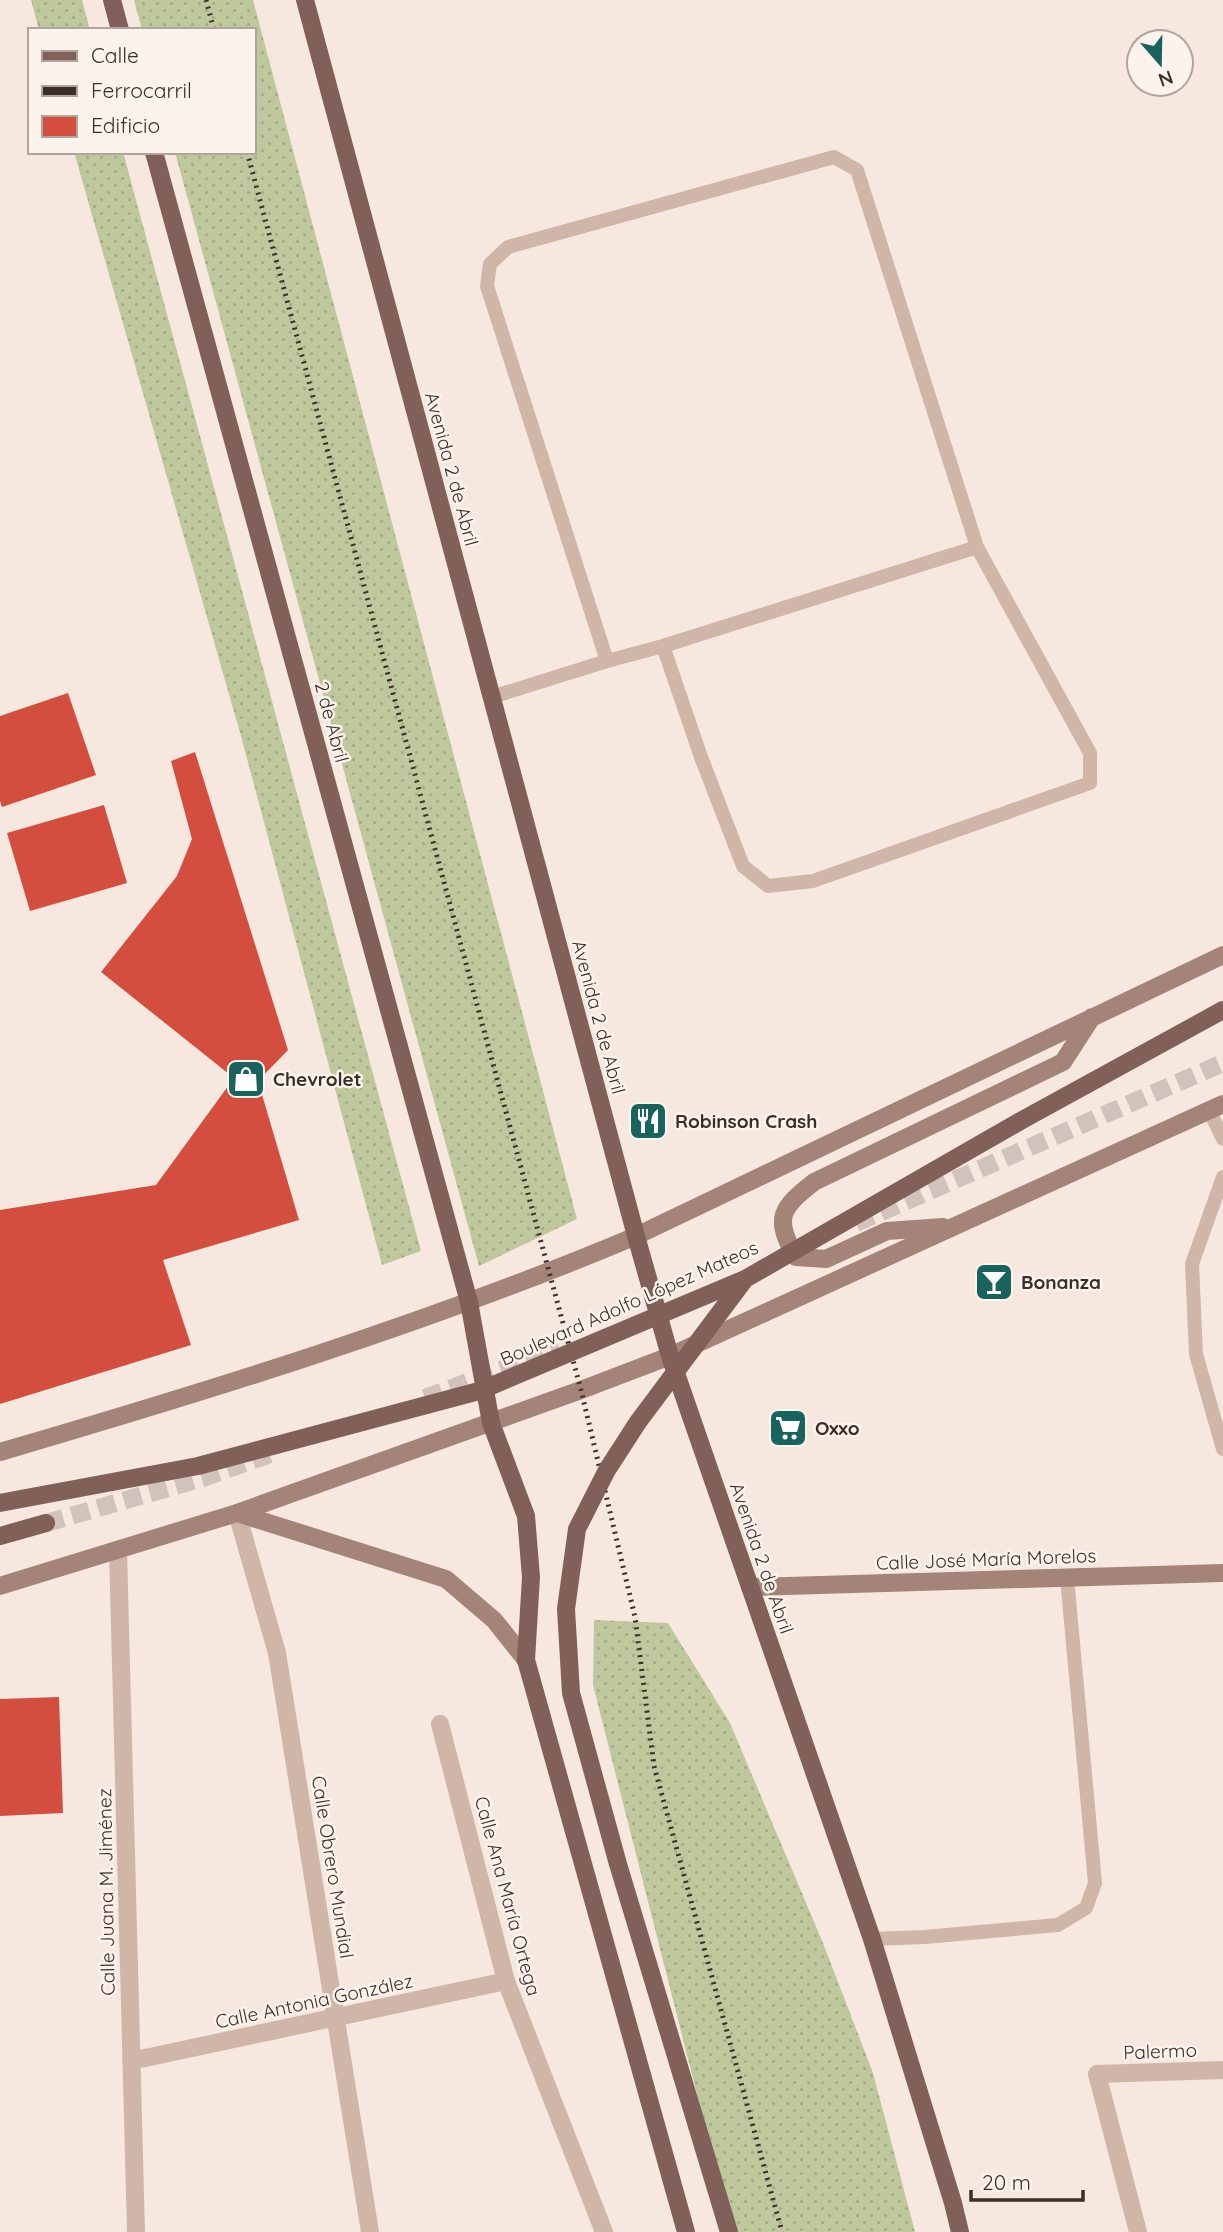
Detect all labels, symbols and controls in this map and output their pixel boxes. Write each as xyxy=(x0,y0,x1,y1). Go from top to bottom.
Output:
legend xyxy=(28,28,256,154)
north arrow xyxy=(1125,28,1195,98)
text: Calle xyxy=(91,42,139,68)
text: N xyxy=(1155,65,1176,93)
text: Ferrocarril xyxy=(91,77,192,103)
text: Edificio xyxy=(91,112,160,138)
street label: Avenida 2 de Abril xyxy=(420,389,484,549)
street label: 2 de Abril xyxy=(310,679,354,765)
street label: Avenida 2 de Abril xyxy=(567,937,631,1097)
shop icon: Chevrolet xyxy=(225,1058,267,1100)
place label: Chevrolet xyxy=(273,1067,361,1091)
restaurant icon: Robinson Crash xyxy=(627,1100,669,1142)
place label: Robinson Crash xyxy=(675,1109,817,1133)
street label: Boulevard Adolfo López Mateos xyxy=(496,1235,762,1371)
bar icon: Bonanza xyxy=(973,1261,1015,1303)
place label: Bonanza xyxy=(1021,1270,1101,1294)
supermarket icon: Oxxo xyxy=(767,1407,809,1449)
place label: Oxxo xyxy=(815,1416,860,1440)
street label: Avenida 2 de Abril xyxy=(725,1479,799,1637)
street label: Calle José María Morelos xyxy=(876,1543,1097,1575)
street label: Calle Obrero Mundial xyxy=(307,1774,359,1960)
street label: Calle Juana M. Jiménez xyxy=(92,1788,120,1996)
street label: Calle Ana María Ortega xyxy=(470,1793,546,1999)
street label: Calle Antonia González xyxy=(213,1968,415,2034)
street label: Palermo xyxy=(1123,2038,1197,2064)
scale bar xyxy=(971,2158,1083,2202)
text: 20 m xyxy=(982,2169,1031,2195)

